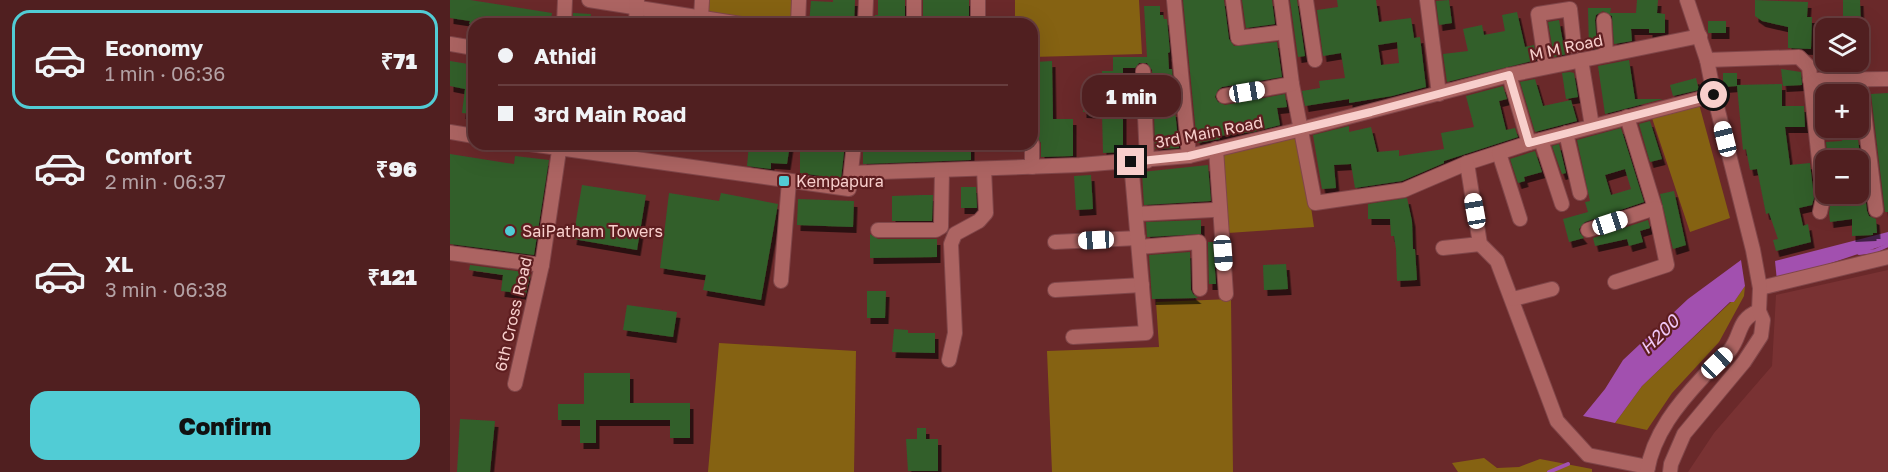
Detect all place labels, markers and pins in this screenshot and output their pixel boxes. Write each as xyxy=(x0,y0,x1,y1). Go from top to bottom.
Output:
place label: Kempapura xyxy=(796,171,884,191)
marker: Kempapura xyxy=(777,174,791,188)
place label: SaiPatham Towers xyxy=(522,221,663,241)
marker: SaiPatham Towers xyxy=(503,224,517,238)

